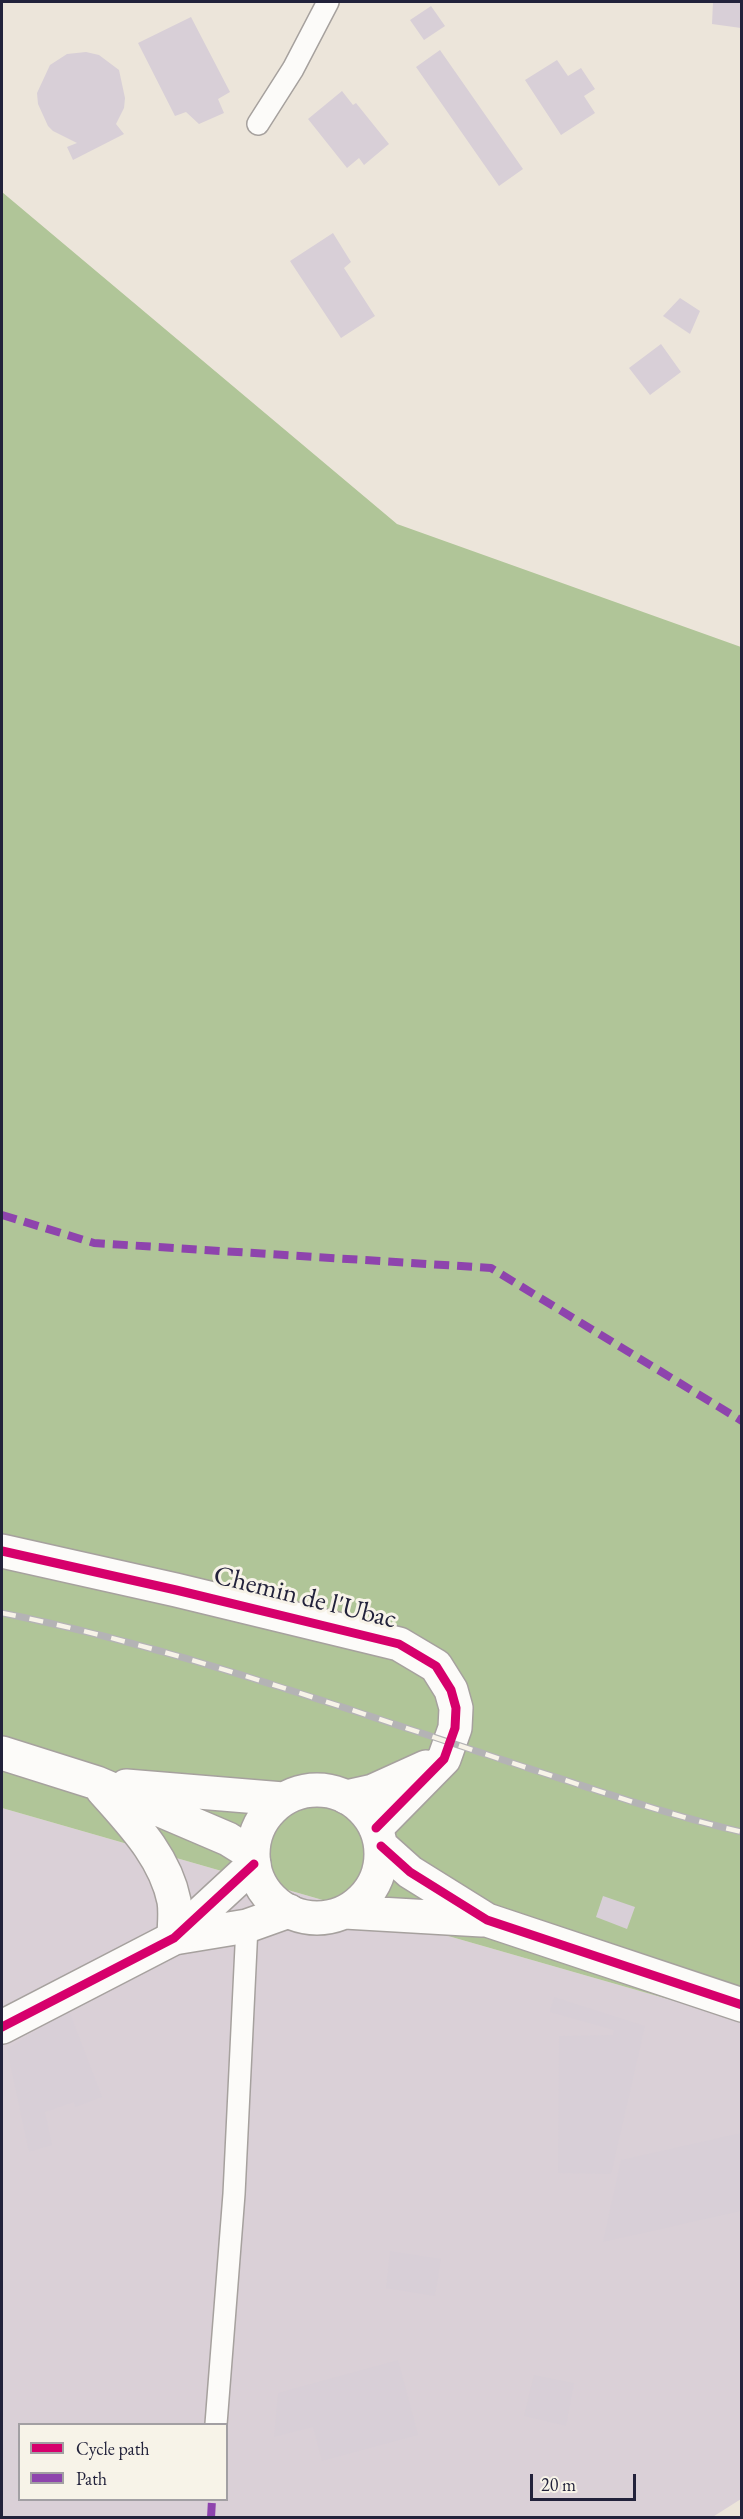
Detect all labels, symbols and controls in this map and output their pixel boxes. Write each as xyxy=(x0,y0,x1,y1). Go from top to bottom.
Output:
street label: Chemin de l'Ubac xyxy=(210,1560,400,1636)
legend xyxy=(18,2423,228,2501)
text: Cycle path xyxy=(76,2437,150,2460)
scale bar xyxy=(533,2462,640,2500)
text: Path xyxy=(76,2467,107,2490)
text: 20 m xyxy=(541,2473,576,2496)

